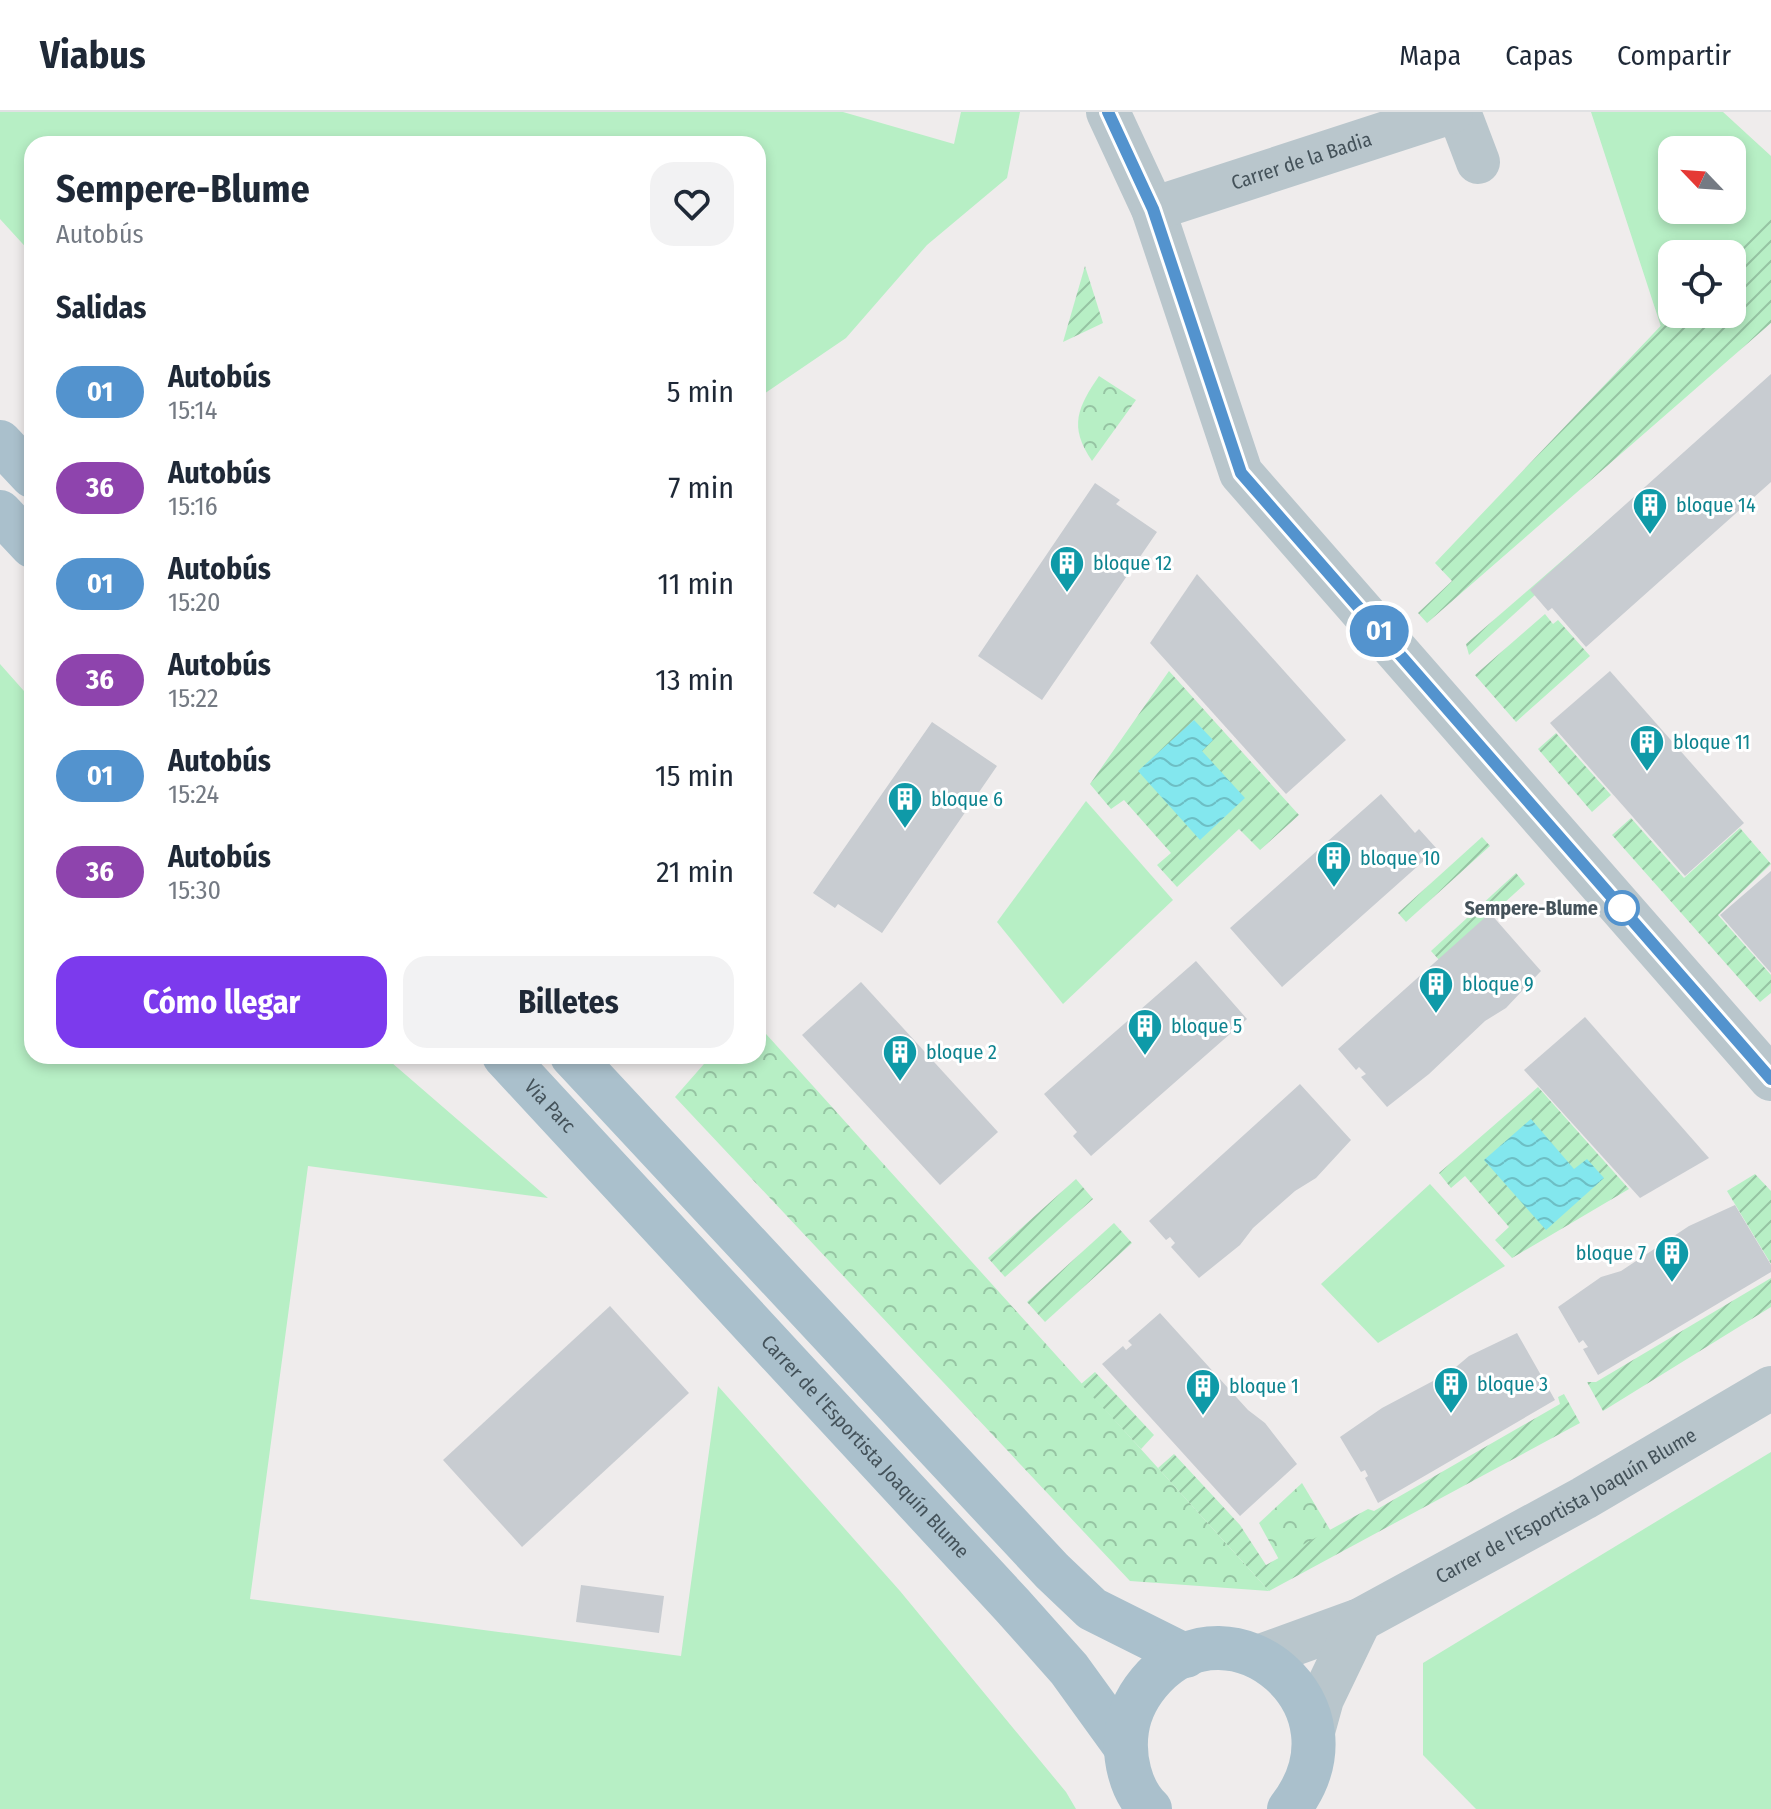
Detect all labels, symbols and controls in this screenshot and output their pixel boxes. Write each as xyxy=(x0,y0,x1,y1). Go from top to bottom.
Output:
text: Viabus xyxy=(40,32,146,78)
text: Mapa xyxy=(1399,39,1461,72)
text: Capas xyxy=(1505,39,1573,72)
text: Compartir xyxy=(1617,39,1731,72)
street label: Carrer de la Badia xyxy=(1228,127,1375,195)
north arrow xyxy=(1658,136,1746,224)
map controls xyxy=(1658,136,1746,328)
button: heart xyxy=(650,162,734,246)
text: Sempere-Blume xyxy=(56,166,310,212)
text: Autobús xyxy=(56,219,144,250)
button: locate xyxy=(1658,240,1746,328)
text: Salidas xyxy=(56,290,146,326)
text: Autobús xyxy=(168,359,271,395)
text: 5 min xyxy=(667,374,734,410)
text: 01 xyxy=(87,375,113,408)
text: 15:14 xyxy=(168,395,217,426)
text: Autobús xyxy=(168,455,271,491)
text: 7 min xyxy=(668,470,734,506)
text: 36 xyxy=(86,471,114,504)
building icon: bloque 14 xyxy=(1631,486,1669,536)
text: 15:16 xyxy=(168,491,218,522)
place label: bloque 14 xyxy=(1676,493,1756,517)
building icon: bloque 12 xyxy=(1048,544,1086,594)
text: Autobús xyxy=(168,551,271,587)
place label: bloque 12 xyxy=(1093,551,1172,575)
text: 11 min xyxy=(658,566,734,602)
text: 01 xyxy=(87,567,113,600)
text: 15:20 xyxy=(168,587,221,618)
line badge: 01 xyxy=(1343,605,1415,657)
text: 01 xyxy=(1366,614,1392,647)
text: Autobús xyxy=(168,647,271,683)
text: 13 min xyxy=(655,662,734,698)
text: 36 xyxy=(86,663,114,696)
text: 15:22 xyxy=(168,683,219,714)
building icon: bloque 11 xyxy=(1628,723,1666,773)
place label: bloque 11 xyxy=(1673,730,1750,754)
text: Autobús xyxy=(168,743,271,779)
text: 15 min xyxy=(655,758,734,794)
text: 01 xyxy=(87,759,113,792)
text: 15:24 xyxy=(168,779,219,810)
building icon: bloque 6 xyxy=(886,780,924,830)
place label: bloque 6 xyxy=(931,787,1003,811)
text: Autobús xyxy=(168,839,271,875)
building icon: bloque 10 xyxy=(1315,839,1353,889)
place label: bloque 10 xyxy=(1360,846,1440,870)
text: 21 min xyxy=(656,854,734,890)
text: 36 xyxy=(86,855,114,888)
text: 15:30 xyxy=(168,875,221,906)
marker: Sempere-Blume xyxy=(1605,891,1639,925)
place label: Sempere-Blume xyxy=(1464,896,1598,920)
button: Cómo llegar xyxy=(56,956,387,1048)
button: Billetes xyxy=(403,956,734,1048)
building icon: bloque 9 xyxy=(1417,965,1455,1015)
place label: bloque 9 xyxy=(1462,972,1534,996)
building icon: bloque 5 xyxy=(1126,1007,1164,1057)
place label: bloque 5 xyxy=(1171,1014,1242,1038)
building icon: bloque 2 xyxy=(881,1033,919,1083)
place label: bloque 2 xyxy=(926,1040,997,1064)
street label: Via Parc xyxy=(520,1074,581,1138)
building icon: bloque 7 xyxy=(1653,1234,1691,1284)
place label: bloque 7 xyxy=(1576,1241,1646,1265)
street label: Carrer de l'Esportista Joaquín Blume xyxy=(756,1330,974,1563)
building icon: bloque 3 xyxy=(1432,1365,1470,1415)
building icon: bloque 1 xyxy=(1184,1367,1222,1417)
place label: bloque 3 xyxy=(1477,1372,1548,1396)
place label: bloque 1 xyxy=(1229,1374,1299,1398)
street label: Carrer de l'Esportista Joaquín Blume xyxy=(1431,1423,1700,1589)

